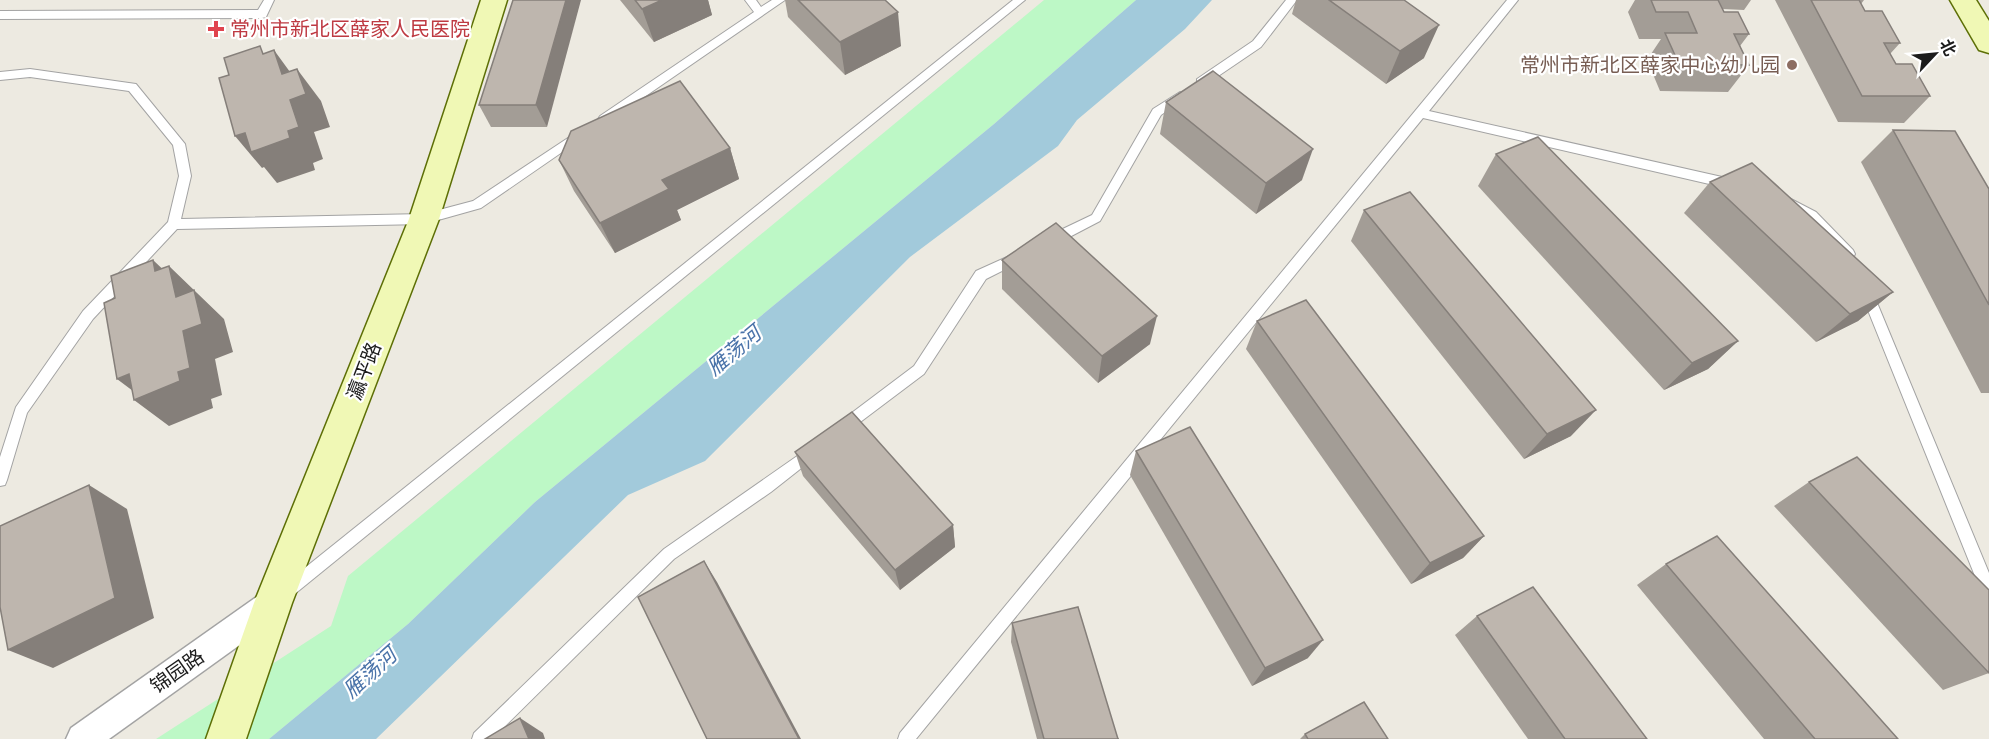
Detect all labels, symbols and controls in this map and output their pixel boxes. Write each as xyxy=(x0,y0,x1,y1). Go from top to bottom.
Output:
place label: 常州市新北区薛家人民医院 xyxy=(230,17,470,41)
marker: 常州市新北区薛家人民医院 xyxy=(207,20,225,38)
north arrow xyxy=(1905,24,1965,84)
text: 北 xyxy=(1936,36,1960,59)
place label: 常州市新北区薛家中心幼儿园 xyxy=(1520,53,1780,77)
marker: 常州市新北区薛家中心幼儿园 xyxy=(1785,58,1799,72)
water label: 雁荡河 xyxy=(702,318,769,380)
street label: 瀛平路 xyxy=(342,339,386,403)
water label: 雁荡河 xyxy=(338,640,404,703)
street label: 锦园路 xyxy=(146,644,208,698)

